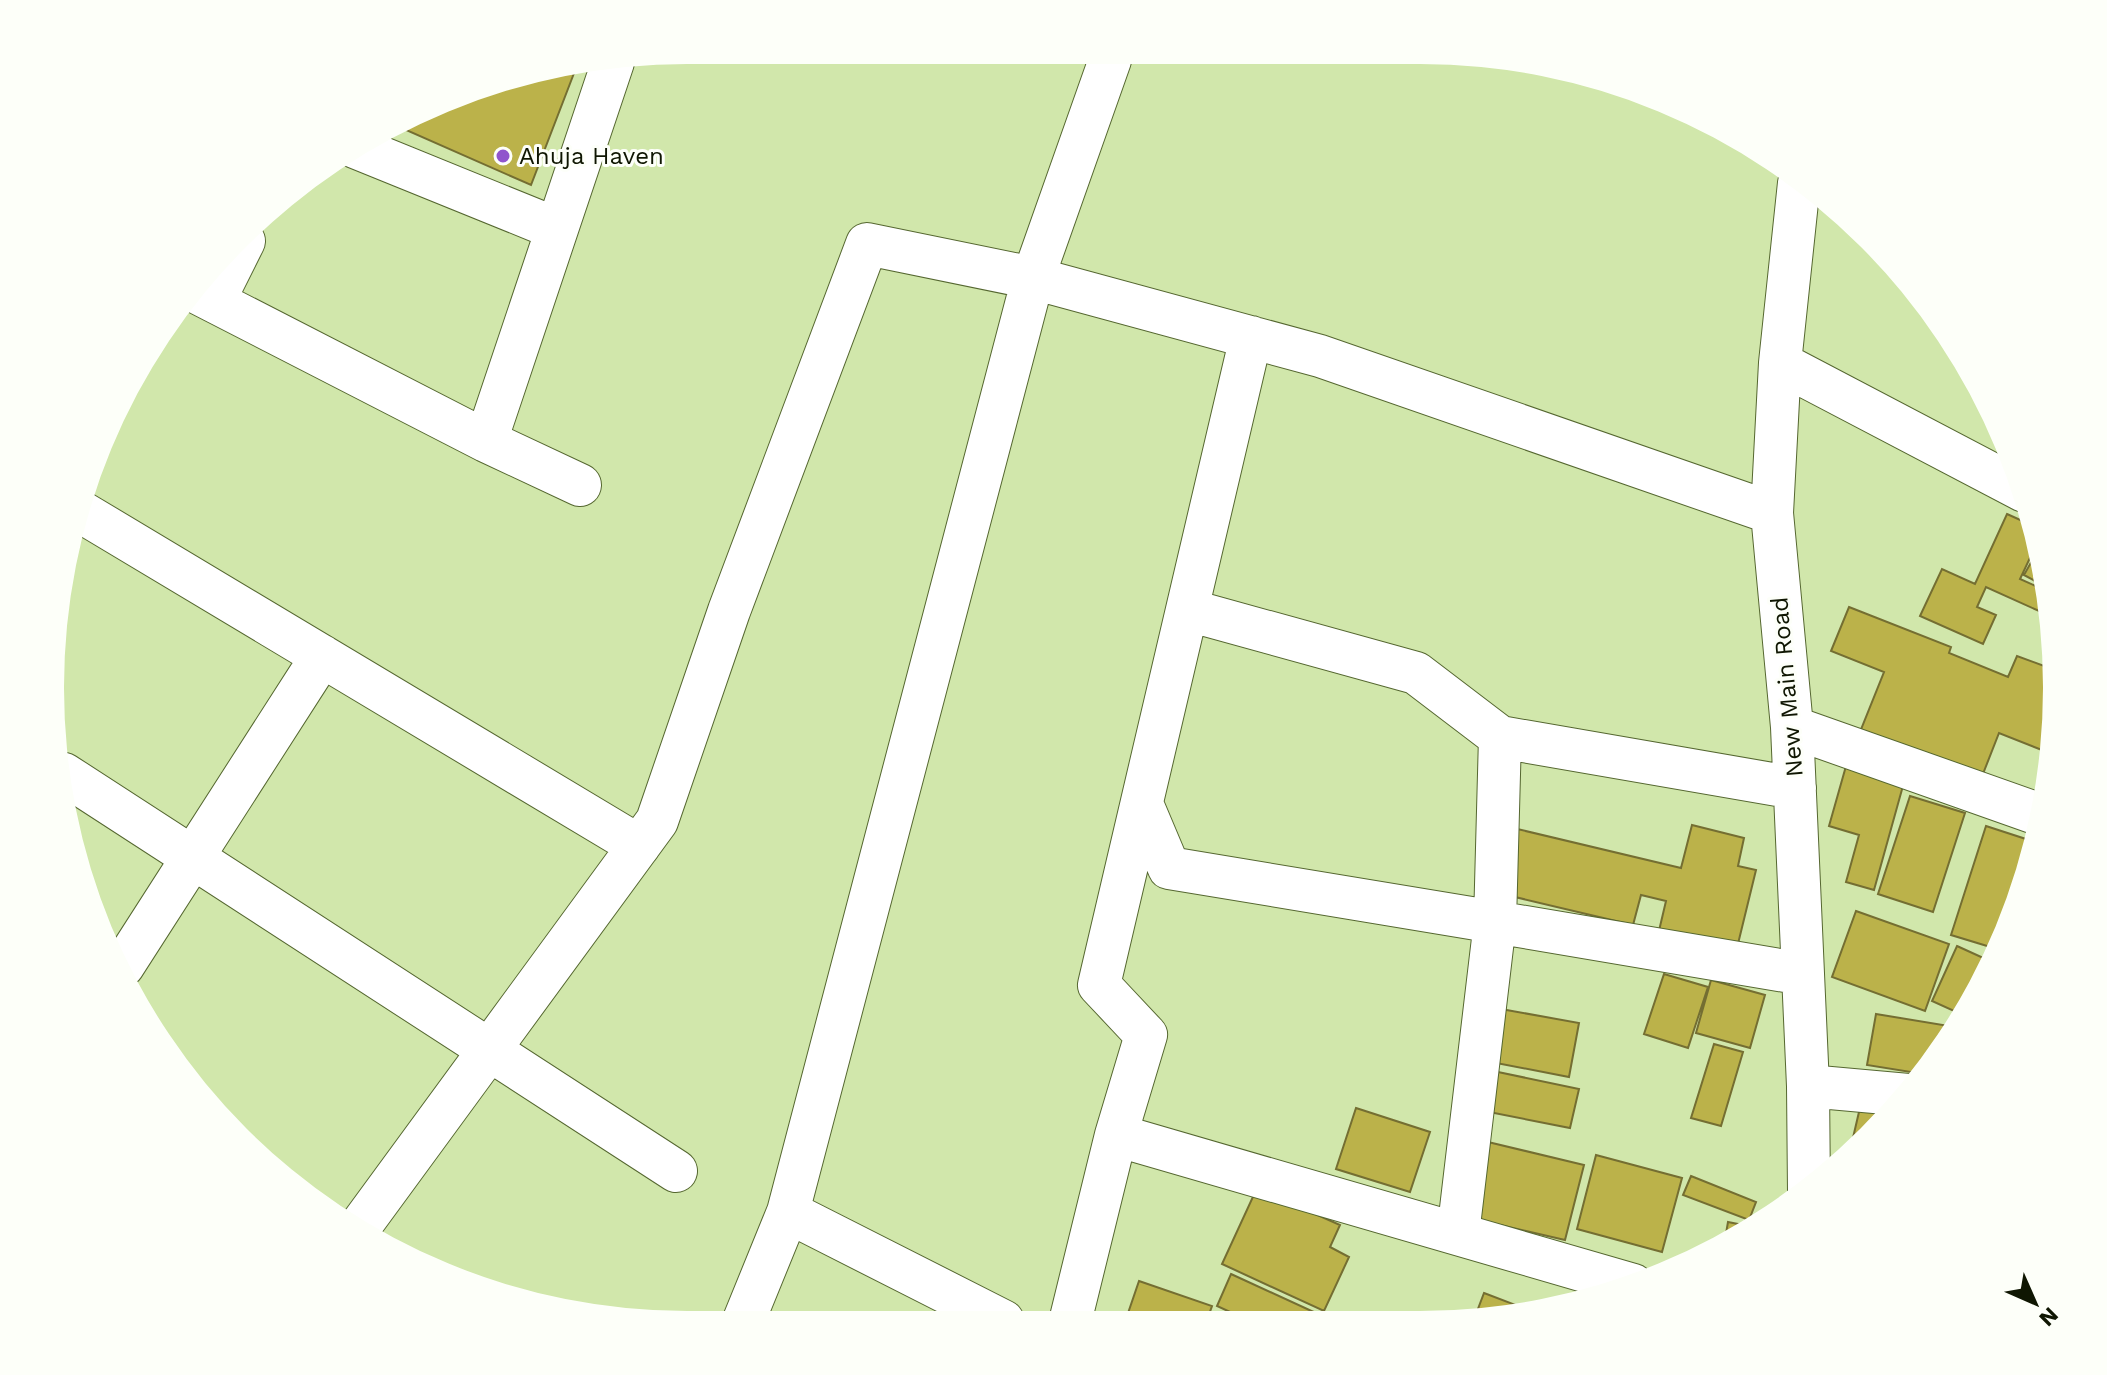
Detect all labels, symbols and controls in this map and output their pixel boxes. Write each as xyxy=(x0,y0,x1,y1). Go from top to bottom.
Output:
place label: Ahuja Haven xyxy=(519,142,664,170)
marker: Ahuja Haven xyxy=(494,147,512,165)
street label: New Main Road xyxy=(1765,596,1809,778)
north arrow xyxy=(1995,1263,2075,1343)
text: N xyxy=(2034,1302,2063,1331)

